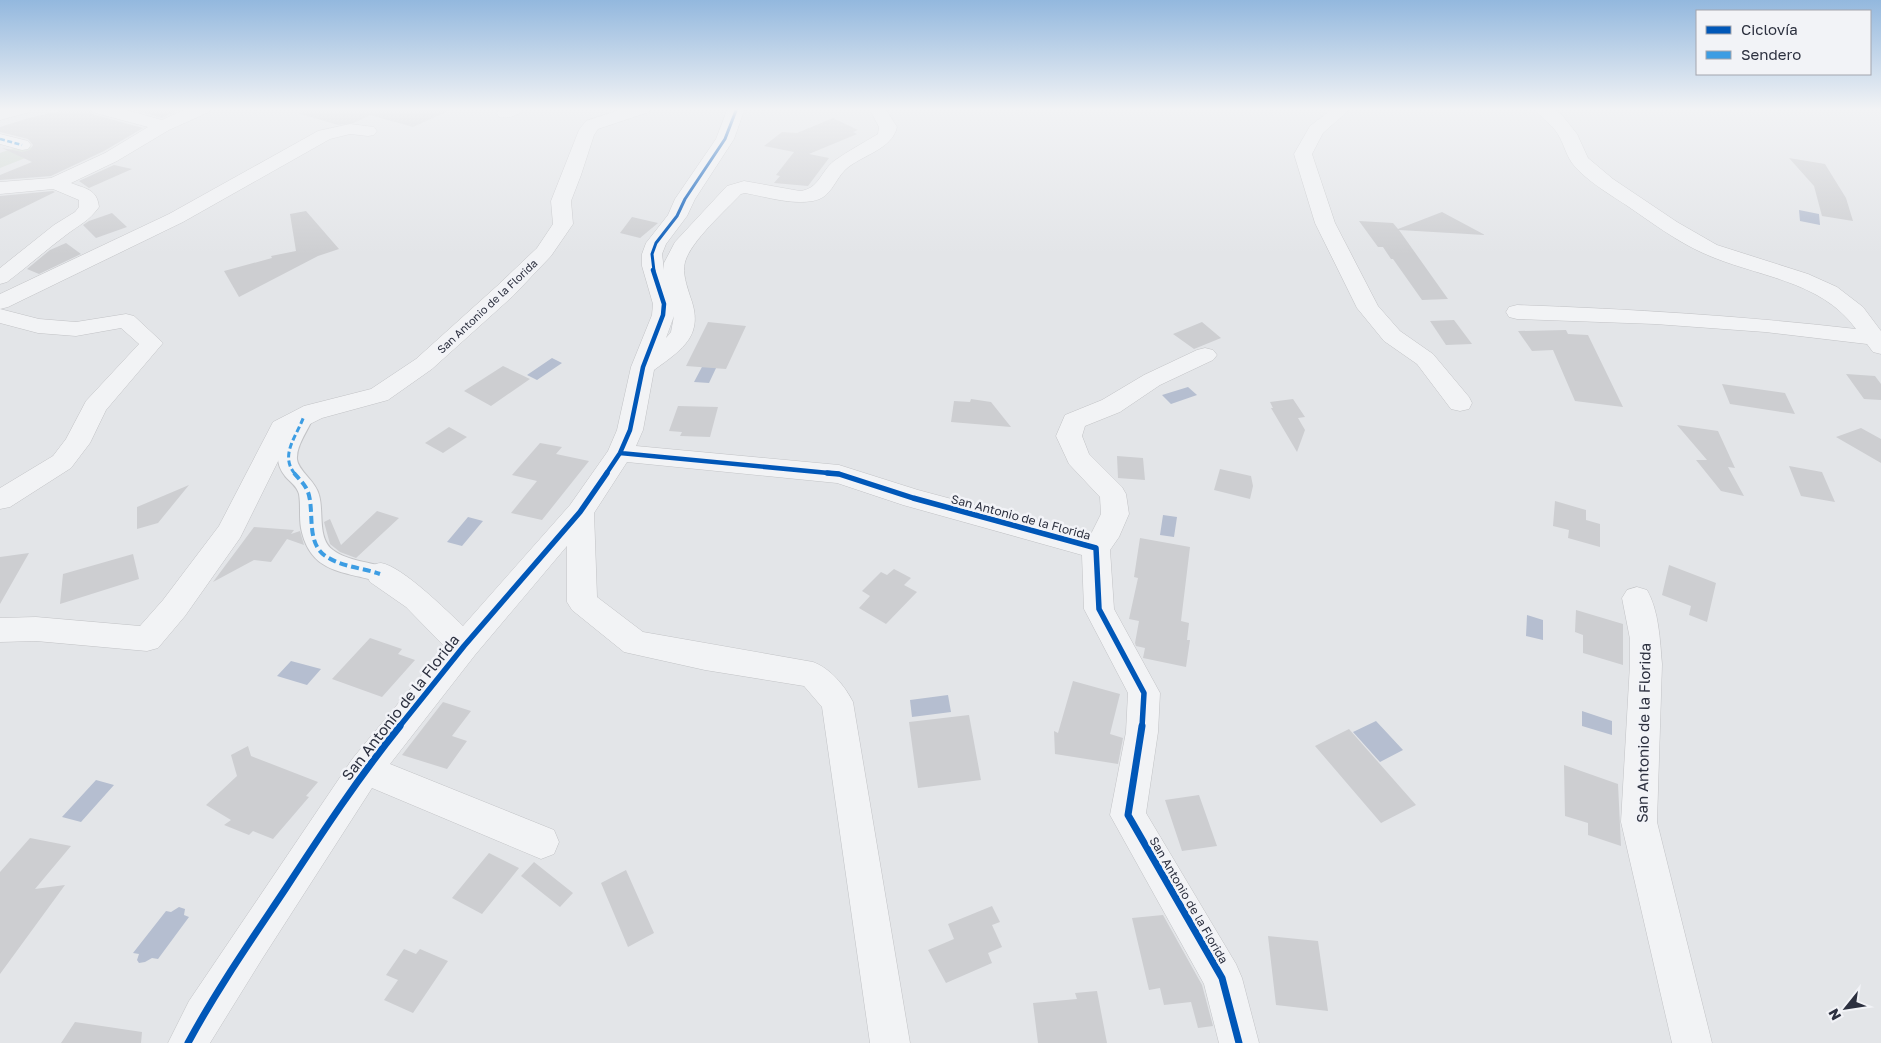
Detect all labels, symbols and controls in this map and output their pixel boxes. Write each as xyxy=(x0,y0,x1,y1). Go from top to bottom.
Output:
legend xyxy=(1696,10,1871,75)
text: Ciclovía xyxy=(1741,20,1798,38)
text: Sendero xyxy=(1741,45,1801,63)
street label: San Antonio de la Florida xyxy=(434,256,540,356)
street label: San Antonio de la Florida xyxy=(950,491,1092,543)
street label: San Antonio de la Florida xyxy=(337,631,463,783)
street label: San Antonio de la Florida xyxy=(1632,643,1654,823)
street label: San Antonio de la Florida xyxy=(1147,834,1231,966)
north arrow xyxy=(1821,983,1871,1033)
text: N xyxy=(1824,1006,1844,1024)

